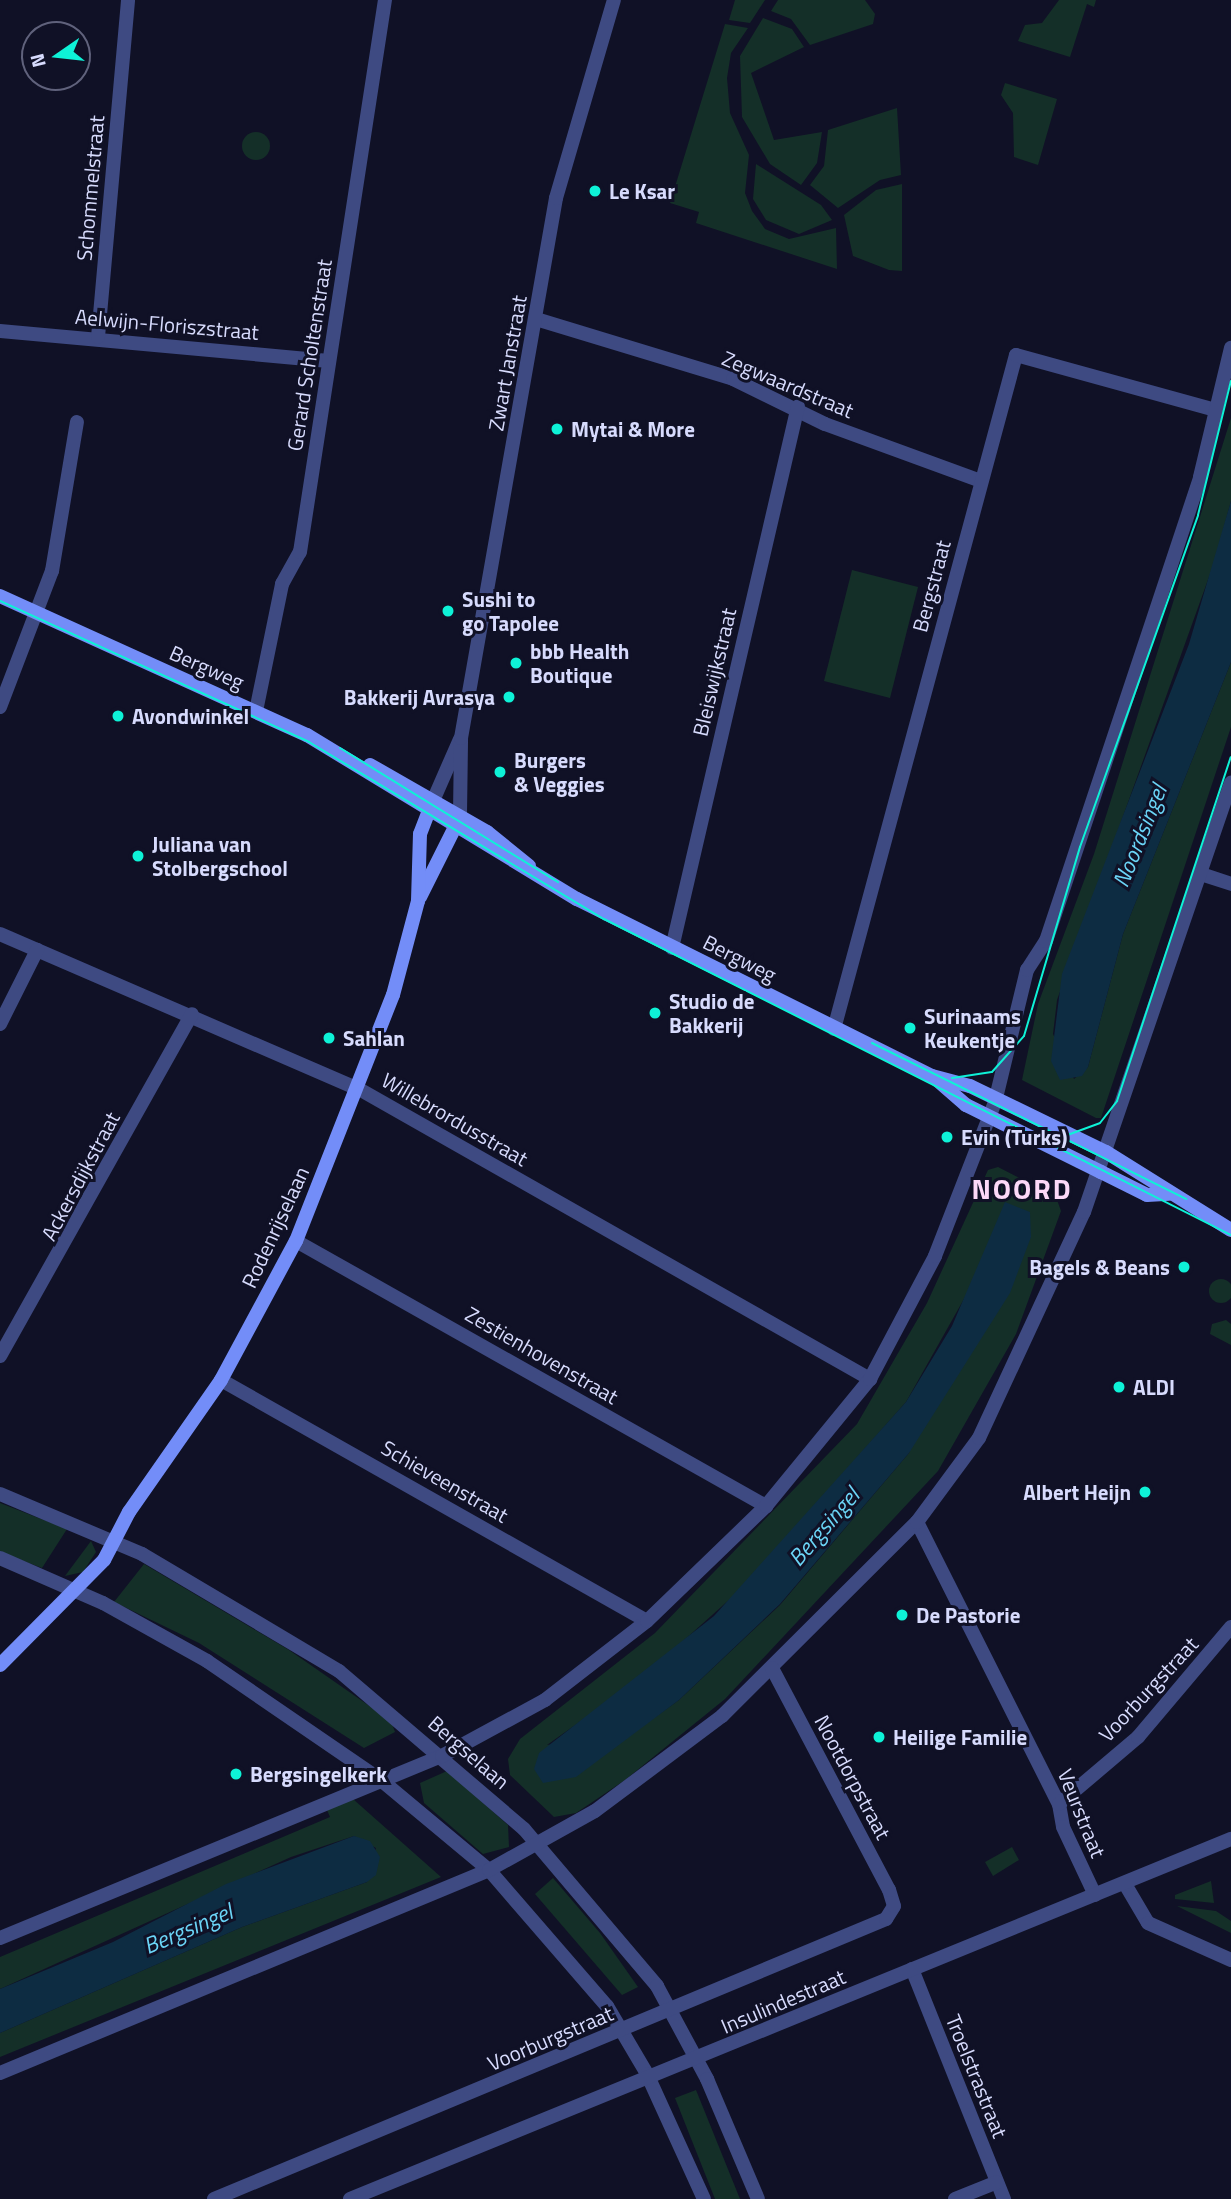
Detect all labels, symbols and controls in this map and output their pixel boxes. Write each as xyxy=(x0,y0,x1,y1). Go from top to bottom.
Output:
north arrow xyxy=(21,21,91,91)
text: N xyxy=(21,51,53,71)
street label: Schommelstraat xyxy=(71,114,109,262)
place label: Le Ksar xyxy=(609,178,675,204)
marker: Le Ksar xyxy=(587,183,603,199)
street label: Gerard Scholtenstraat xyxy=(281,257,337,453)
street label: Zwart Janstraat xyxy=(483,293,531,433)
street label: Aelwijn-Floriszstraat xyxy=(74,303,260,345)
street label: Zegwaardstraat xyxy=(719,345,857,423)
place label: Mytai & More xyxy=(571,416,695,442)
marker: Mytai & More xyxy=(549,421,565,437)
street label: Bergstraat xyxy=(907,537,955,635)
place label: Sushi to go Tapolee xyxy=(462,586,559,636)
marker: Sushi to go Tapolee xyxy=(440,603,456,619)
street label: Bleiswijkstraat xyxy=(687,605,741,739)
place label: bbb Health Boutique xyxy=(530,638,629,688)
street label: Bergweg xyxy=(166,639,248,695)
marker: bbb Health Boutique xyxy=(508,655,524,671)
place label: Bakkerij Avrasya xyxy=(344,684,495,710)
marker: Bakkerij Avrasya xyxy=(501,689,517,705)
place label: Avondwinkel xyxy=(132,703,249,729)
marker: Avondwinkel xyxy=(110,708,126,724)
place label: Burgers & Veggies xyxy=(514,747,605,797)
marker: Burgers & Veggies xyxy=(492,764,508,780)
water label: Noordsingel xyxy=(1107,781,1173,891)
place label: Juliana van Stolbergschool xyxy=(152,831,288,881)
marker: Juliana van Stolbergschool xyxy=(130,848,146,864)
street label: Bergweg xyxy=(699,929,781,987)
place label: Studio de Bakkerij xyxy=(669,988,755,1038)
place label: Surinaams Keukentje xyxy=(924,1003,1021,1053)
marker: Studio de Bakkerij xyxy=(647,1005,663,1021)
marker: Surinaams Keukentje xyxy=(902,1020,918,1036)
place label: Sahlan xyxy=(343,1025,405,1051)
marker: Sahlan xyxy=(321,1030,337,1046)
street label: Willebrordusstraat xyxy=(377,1067,533,1171)
street label: Ackersdijkstraat xyxy=(36,1107,124,1245)
place label: Evin (Turks) xyxy=(961,1124,1067,1150)
marker: Evin (Turks) xyxy=(939,1129,955,1145)
street label: Rodenrijselaan xyxy=(236,1162,314,1292)
district label: NOORD xyxy=(972,1172,1072,1206)
place label: Bagels & Beans xyxy=(1029,1254,1170,1280)
marker: Bagels & Beans xyxy=(1176,1259,1192,1275)
street label: Zestienhovenstraat xyxy=(461,1301,623,1409)
place label: ALDI xyxy=(1133,1374,1175,1400)
marker: ALDI xyxy=(1111,1379,1127,1395)
street label: Schieveenstraat xyxy=(377,1435,513,1527)
place label: Albert Heijn xyxy=(1023,1479,1131,1505)
water label: Bergsingel xyxy=(783,1482,865,1572)
marker: Albert Heijn xyxy=(1137,1484,1153,1500)
place label: De Pastorie xyxy=(916,1602,1020,1628)
marker: De Pastorie xyxy=(894,1607,910,1623)
street label: Voorburgstraat xyxy=(1093,1631,1203,1747)
street label: Bergselaan xyxy=(423,1710,515,1794)
street label: Nootdorpstraat xyxy=(810,1711,896,1843)
place label: Heilige Familie xyxy=(893,1724,1027,1750)
marker: Heilige Familie xyxy=(871,1729,887,1745)
place label: Bergsingelkerk xyxy=(250,1761,387,1787)
street label: Veurstraat xyxy=(1053,1765,1111,1861)
marker: Bergsingelkerk xyxy=(228,1766,244,1782)
water label: Bergsingel xyxy=(139,1898,237,1960)
street label: Insulindestraat xyxy=(717,1963,849,2039)
street label: Voorburgstraat xyxy=(483,2000,617,2076)
street label: Troelstrastraat xyxy=(941,2011,1013,2141)

